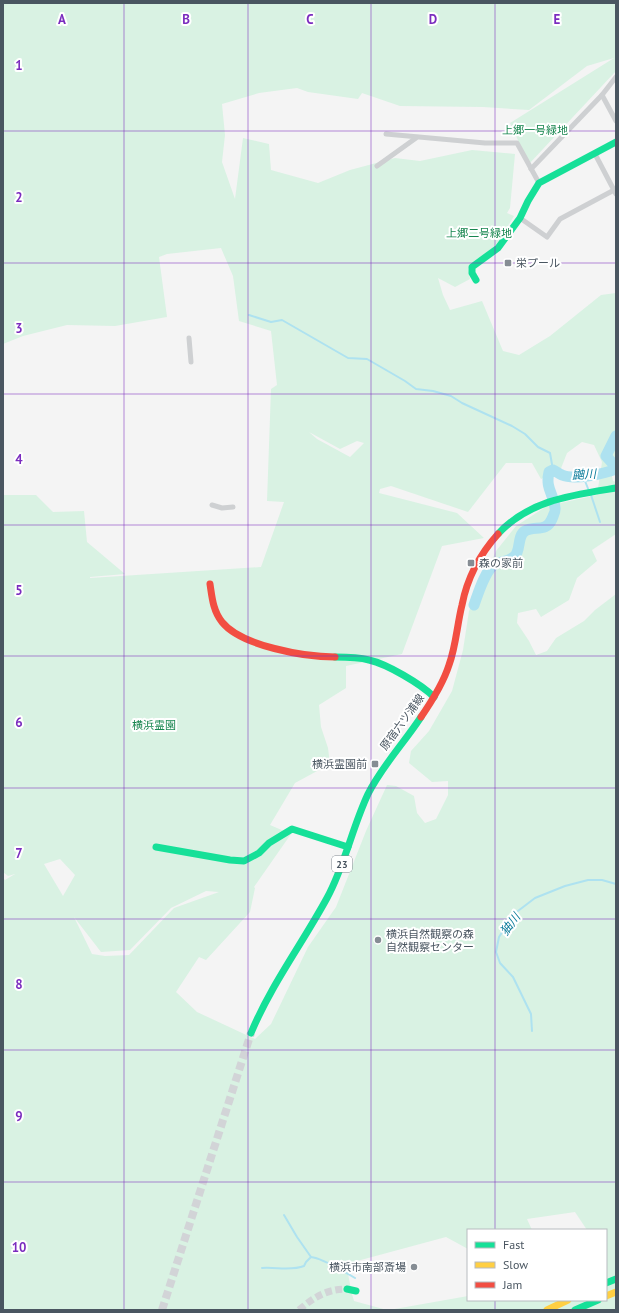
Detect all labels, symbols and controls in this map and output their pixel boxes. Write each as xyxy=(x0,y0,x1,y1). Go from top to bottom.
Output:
text: A xyxy=(58,11,66,28)
text: B xyxy=(182,11,190,28)
text: C xyxy=(306,11,314,28)
text: D xyxy=(429,11,437,28)
text: E xyxy=(554,11,561,28)
text: 1 xyxy=(15,57,23,74)
park label: 上郷一号緑地 xyxy=(502,123,568,137)
text: 2 xyxy=(15,189,23,206)
park label: 上郷二号緑地 xyxy=(446,226,512,240)
place label: 栄プール xyxy=(516,256,560,270)
marker: 栄プール xyxy=(503,258,513,268)
text: 3 xyxy=(15,320,23,337)
text: 4 xyxy=(15,451,23,468)
water label: 鼬川 xyxy=(572,466,598,482)
place label: 森の家前 xyxy=(479,556,523,570)
marker: 森の家前 xyxy=(466,558,476,568)
text: 5 xyxy=(15,582,23,599)
street label: 原宿六ツ浦線 xyxy=(377,691,427,753)
text: 6 xyxy=(15,714,23,731)
park label: 横浜霊園 xyxy=(132,718,176,732)
place label: 横浜霊園前 xyxy=(312,757,367,771)
marker: 横浜霊園前 xyxy=(370,759,380,769)
text: 7 xyxy=(15,845,23,862)
road number: 23 xyxy=(332,856,352,872)
water label: 㹨川 xyxy=(497,908,524,938)
place label: 横浜自然観察の森 自然観察センター xyxy=(386,927,474,954)
marker: 横浜自然観察の森 自然観察センター xyxy=(373,935,383,945)
text: 8 xyxy=(15,976,23,993)
text: 9 xyxy=(15,1108,23,1125)
legend xyxy=(467,1229,607,1301)
text: Fast xyxy=(503,1237,524,1252)
text: 10 xyxy=(12,1239,26,1256)
text: Slow xyxy=(503,1257,528,1272)
place label: 横浜市南部斎場 xyxy=(329,1260,406,1274)
marker: 横浜市南部斎場 xyxy=(409,1262,419,1272)
text: Jam xyxy=(502,1277,522,1292)

